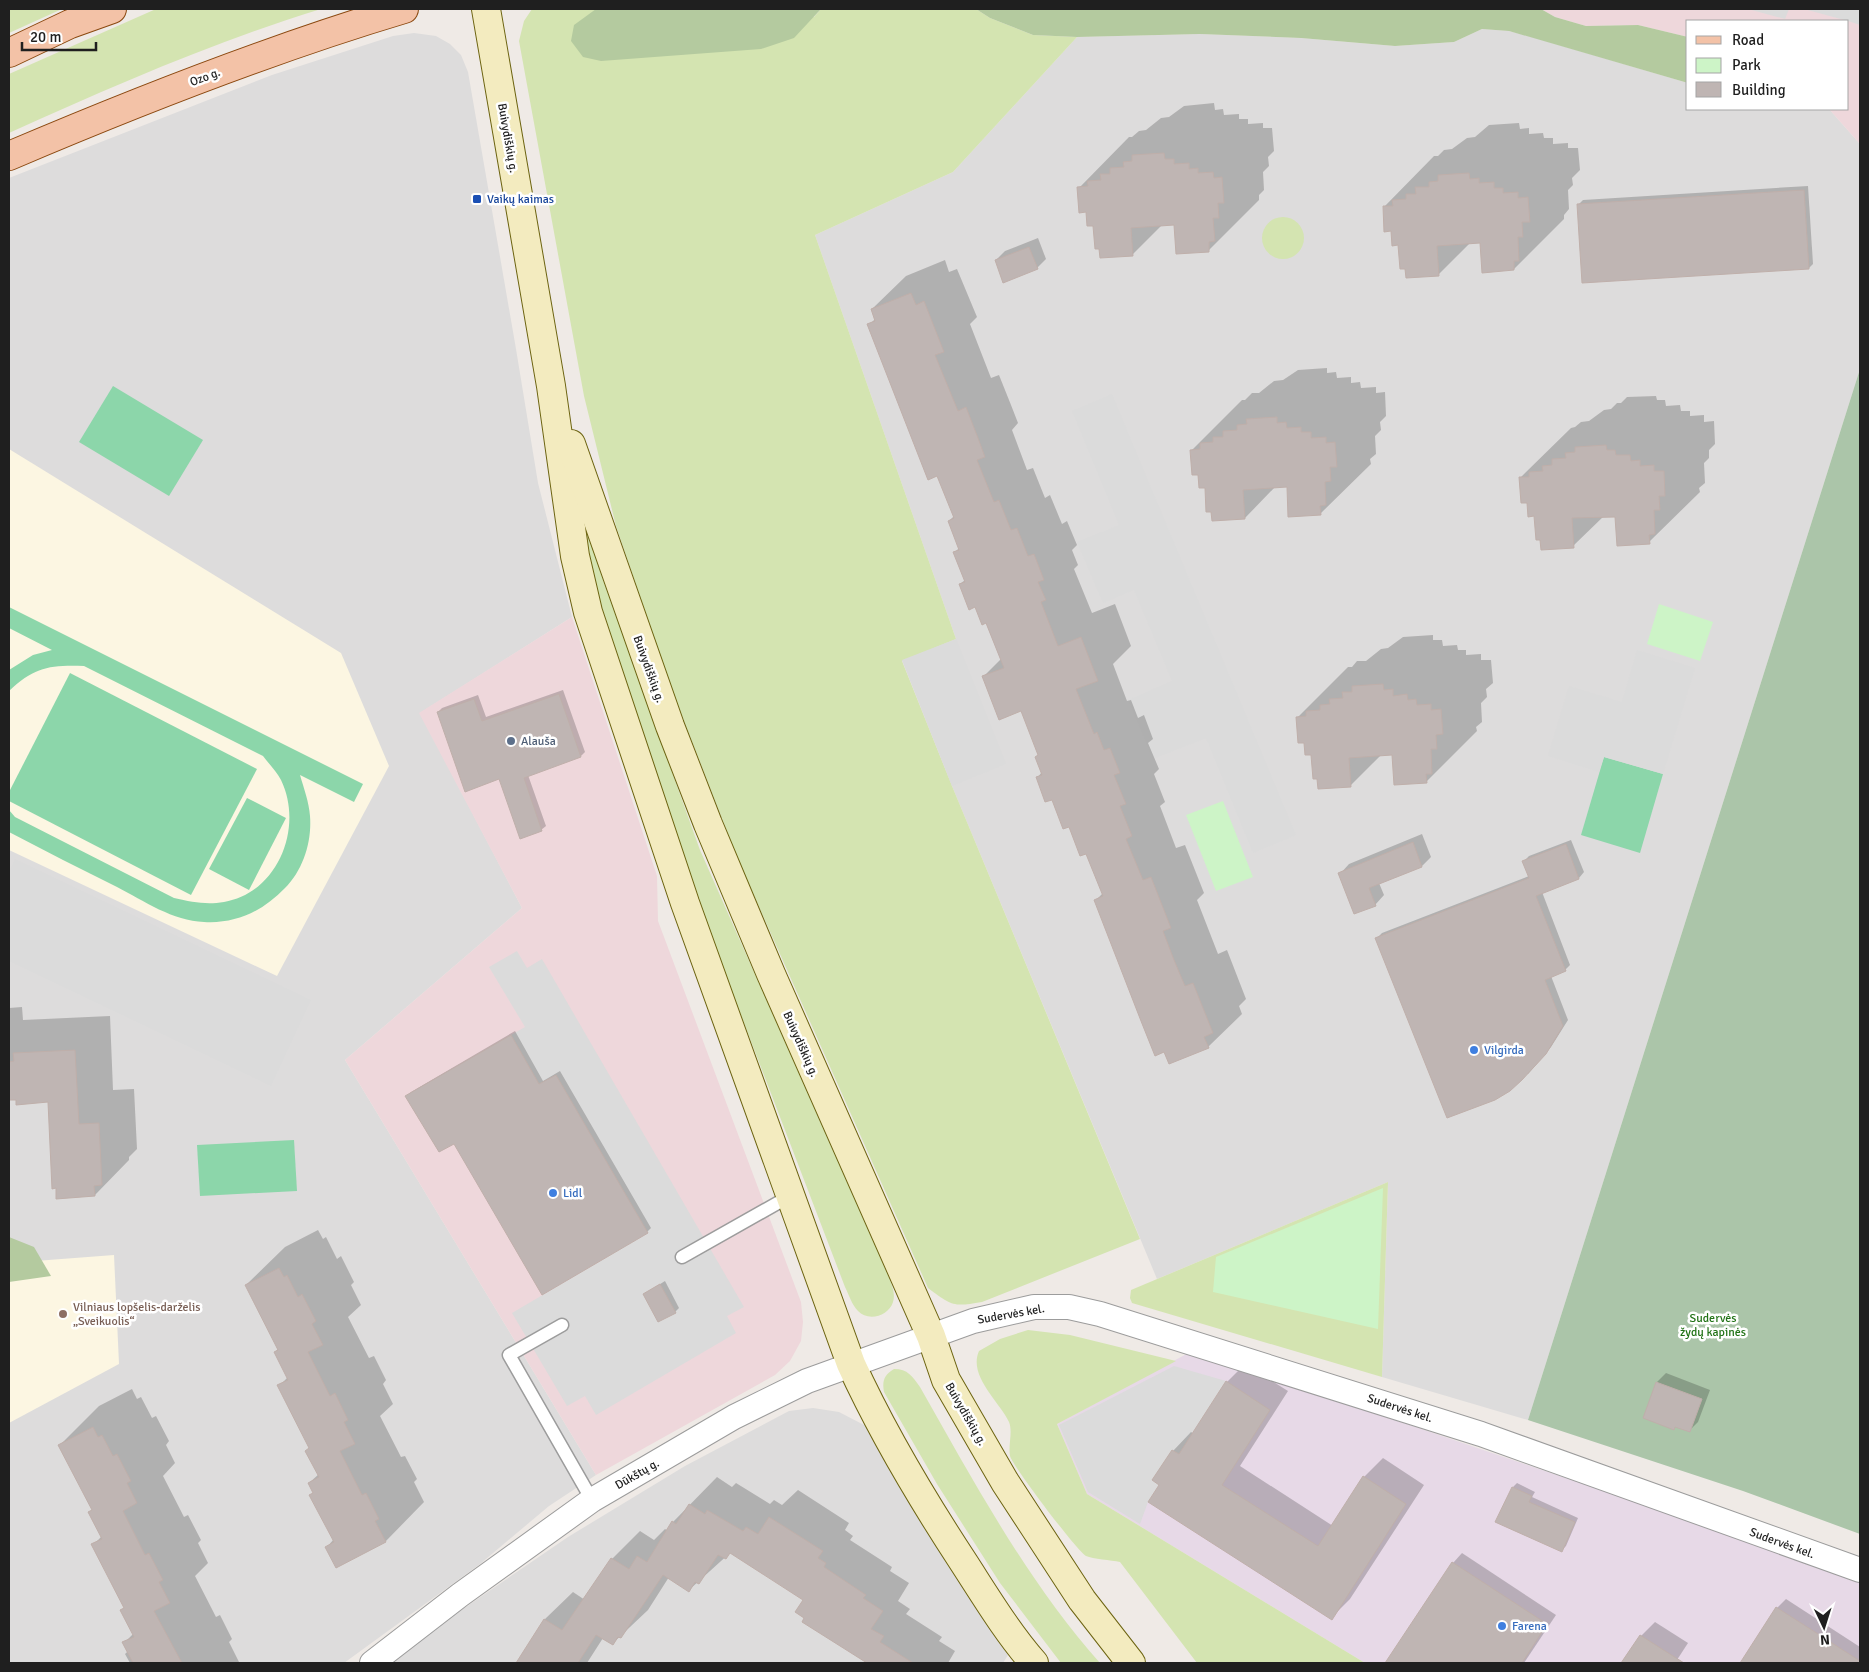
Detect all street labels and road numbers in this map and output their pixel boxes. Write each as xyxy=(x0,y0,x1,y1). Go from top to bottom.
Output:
street label: Ozo g. xyxy=(188,65,222,90)
street label: Buivydiškių g. xyxy=(494,102,521,174)
street label: Buivydiškių g. xyxy=(629,633,668,705)
street label: Buivydiškių g. xyxy=(779,1009,822,1080)
street label: Sudervės kel. xyxy=(976,1301,1046,1328)
street label: Buivydiškių g. xyxy=(941,1380,990,1449)
street label: Sudervės kel. xyxy=(1365,1391,1435,1426)
street label: Dūkštų g. xyxy=(612,1456,662,1493)
street label: Sudervės kel. xyxy=(1747,1525,1816,1562)

